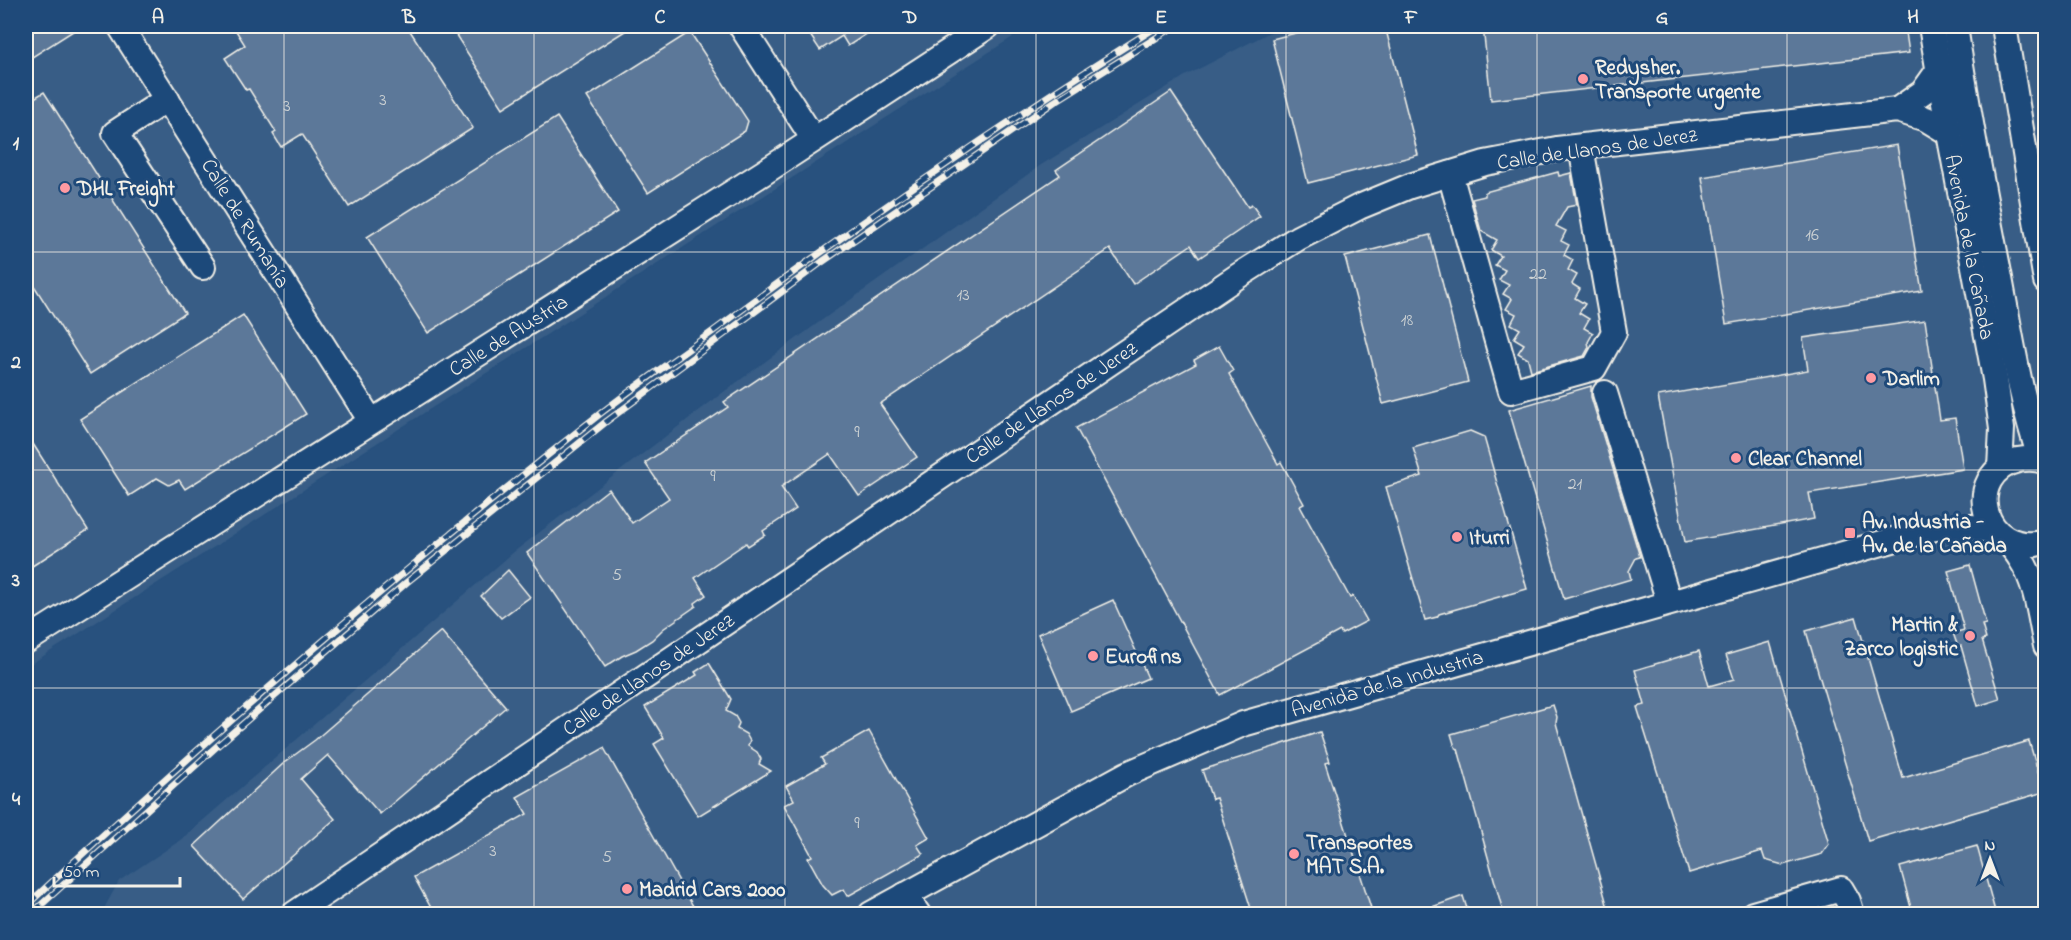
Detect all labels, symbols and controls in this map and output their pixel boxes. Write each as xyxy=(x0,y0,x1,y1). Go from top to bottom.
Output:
text: A xyxy=(152,4,164,33)
text: B xyxy=(401,4,416,33)
text: C xyxy=(655,4,666,33)
text: D xyxy=(902,4,917,33)
text: E xyxy=(1155,4,1167,33)
text: F xyxy=(1404,4,1418,33)
text: G xyxy=(1656,4,1669,33)
text: H xyxy=(1907,4,1919,33)
place label: Redysher. Transporte urgente xyxy=(1595,54,1761,110)
marker: Redysher. Transporte urgente xyxy=(1576,72,1590,86)
house number: 3 xyxy=(379,88,387,114)
house number: 3 xyxy=(283,94,291,120)
street label: Calle de Llanos de Jerez xyxy=(1495,121,1699,179)
text: 1 xyxy=(13,130,20,159)
street label: Avenida de la Cañada xyxy=(1935,152,2001,342)
street label: Calle de Rumanía xyxy=(192,153,296,295)
place label: DHL Freight xyxy=(76,175,176,207)
marker: DHL Freight xyxy=(58,181,72,195)
house number: 16 xyxy=(1805,223,1819,249)
house number: 22 xyxy=(1529,262,1547,288)
house number: 13 xyxy=(956,283,970,309)
street label: Calle de Austria xyxy=(444,288,574,385)
house number: 18 xyxy=(1401,308,1413,334)
street label: Calle de Llanos de Jerez xyxy=(960,335,1144,472)
text: 2 xyxy=(10,349,21,378)
place label: Darlim xyxy=(1882,365,1940,395)
marker: Darlim xyxy=(1864,371,1878,385)
house number: 9 xyxy=(854,420,860,446)
place label: Clear Channel xyxy=(1748,445,1863,475)
marker: Clear Channel xyxy=(1729,451,1743,465)
house number: 9 xyxy=(710,464,716,490)
house number: 21 xyxy=(1568,472,1583,498)
place label: Av. Industria - Av. de la Cañada xyxy=(1862,508,2007,562)
place label: Iturri xyxy=(1469,524,1510,554)
marker: Av. Industria - Av. de la Cañada xyxy=(1843,526,1857,540)
marker: Iturri xyxy=(1450,530,1464,544)
house number: 5 xyxy=(612,563,622,589)
text: 3 xyxy=(11,567,20,596)
street label: Calle de Llanos de Jerez xyxy=(557,607,741,744)
place label: Martin & Zarco logistic xyxy=(1844,611,1959,667)
marker: Martin & Zarco logistic xyxy=(1963,629,1977,643)
place label: Eurofins xyxy=(1105,643,1182,673)
street label: Avenida de la Industria xyxy=(1288,643,1487,727)
marker: Eurofins xyxy=(1086,649,1100,663)
text: 4 xyxy=(12,786,21,815)
house number: 9 xyxy=(854,811,860,837)
place label: Transportes MAT S.A. xyxy=(1306,829,1413,883)
north arrow xyxy=(1960,829,2020,889)
text: N xyxy=(1985,834,1996,858)
house number: 3 xyxy=(489,839,497,865)
house number: 5 xyxy=(602,845,612,871)
marker: Transportes MAT S.A. xyxy=(1287,847,1301,861)
scale bar xyxy=(54,850,180,888)
text: 50 m xyxy=(63,860,100,886)
place label: Madrid Cars 2000 xyxy=(639,876,785,906)
marker: Madrid Cars 2000 xyxy=(620,882,634,896)

